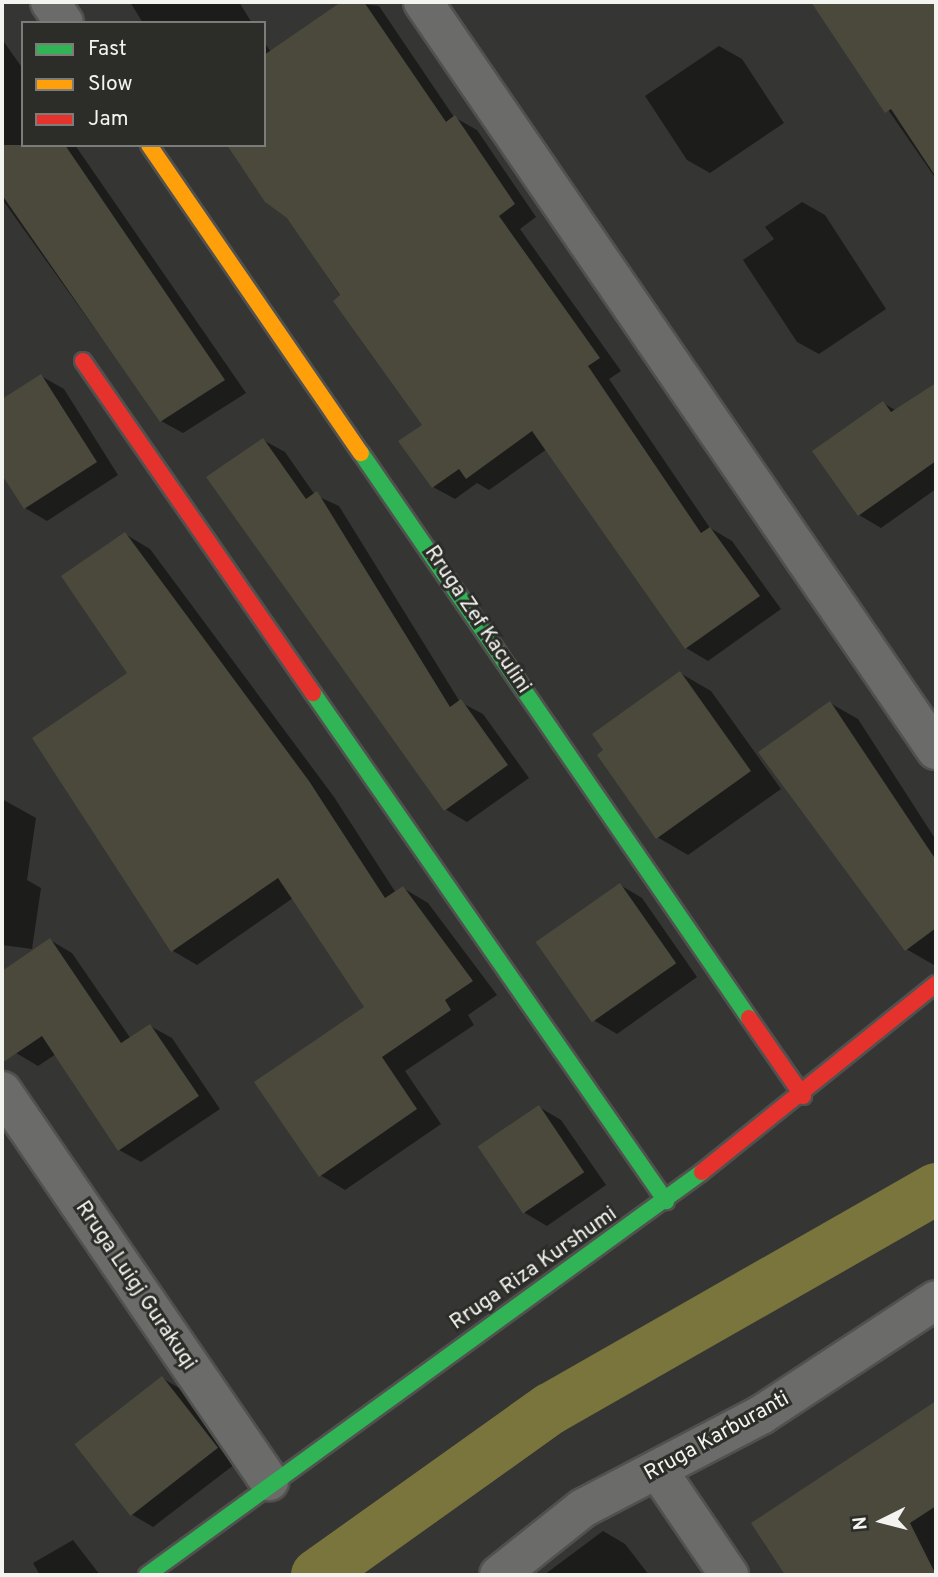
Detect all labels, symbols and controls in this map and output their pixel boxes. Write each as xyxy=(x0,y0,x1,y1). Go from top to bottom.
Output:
legend xyxy=(21,21,266,147)
text: Fast xyxy=(88,36,127,63)
text: Slow xyxy=(88,71,133,98)
text: Jam xyxy=(88,106,129,133)
street label: Rruga Zef Kaculini xyxy=(418,541,536,699)
street label: Rruga Luigj Gurakuqi xyxy=(69,1197,201,1375)
street label: Rruga Riza Kurshumi xyxy=(446,1202,622,1336)
street label: Rruga Karburanti xyxy=(640,1387,794,1487)
north arrow xyxy=(847,1486,917,1556)
text: N xyxy=(848,1515,874,1531)

